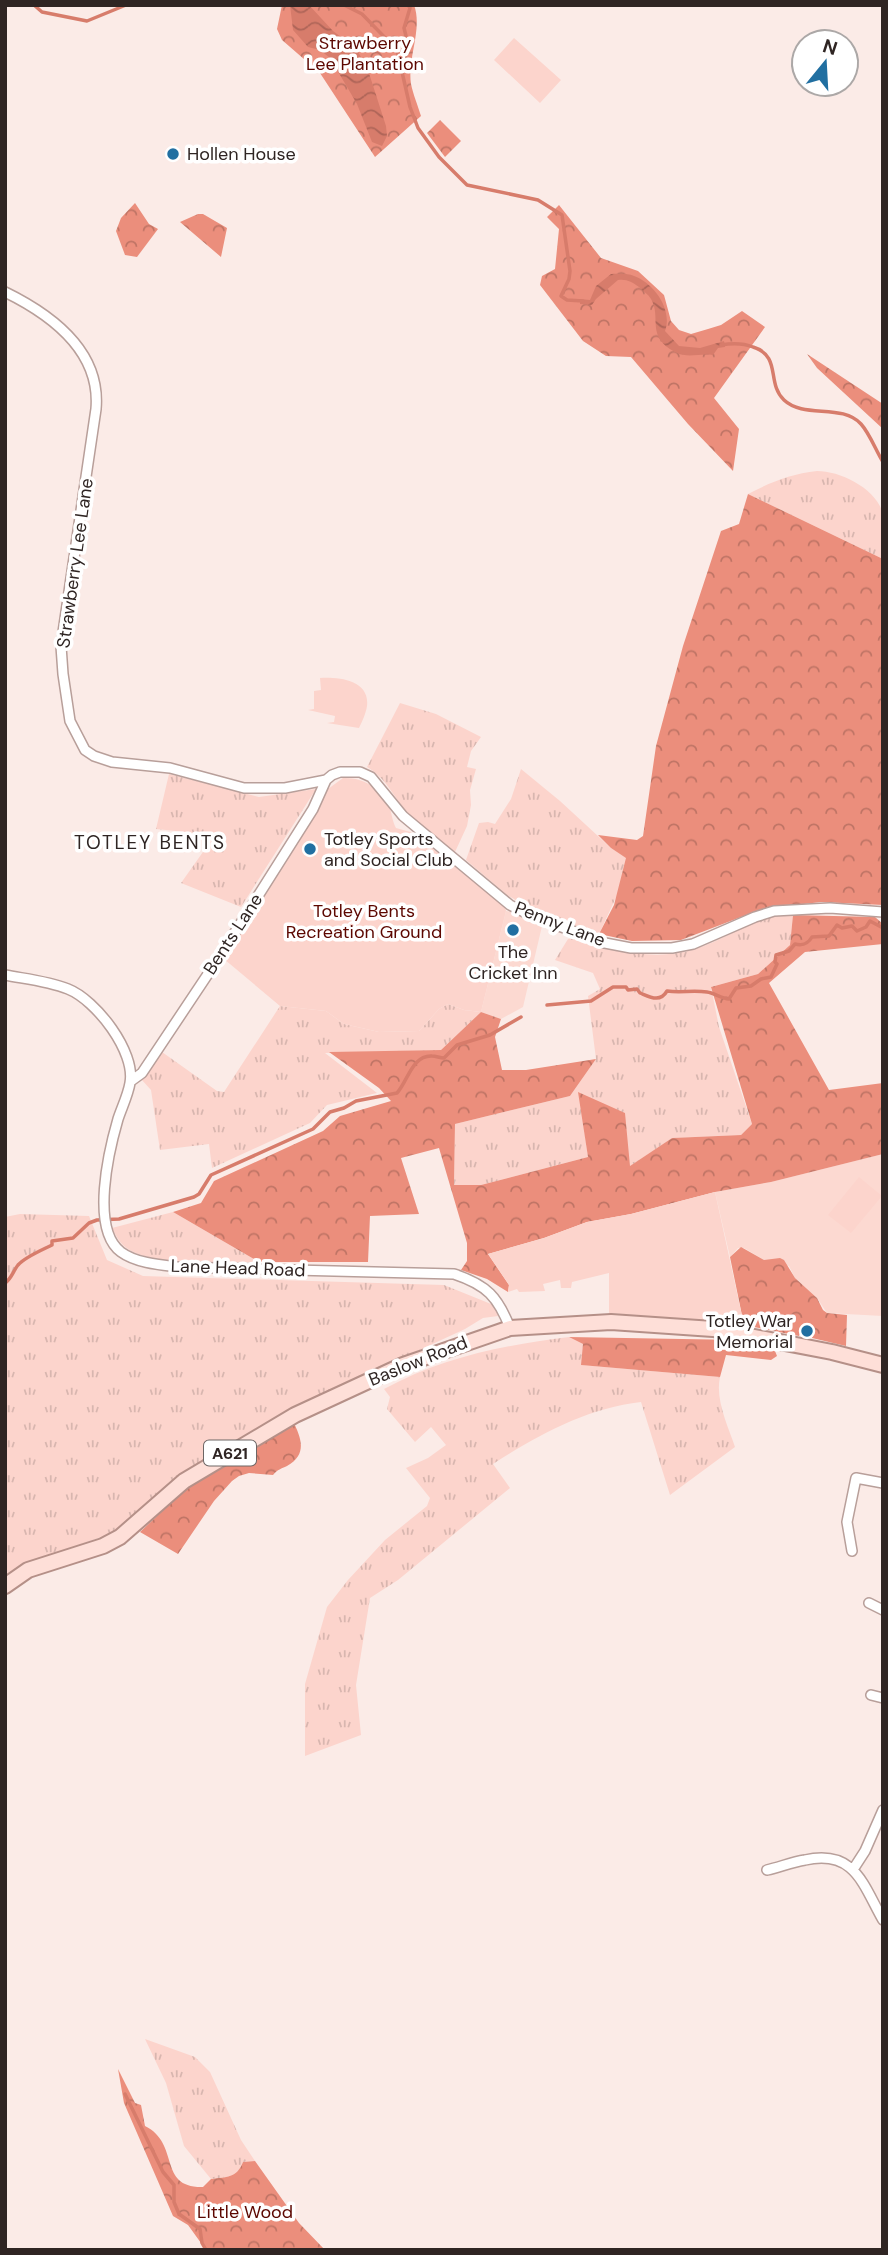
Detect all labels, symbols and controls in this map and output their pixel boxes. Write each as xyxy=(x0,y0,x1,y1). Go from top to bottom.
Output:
north arrow xyxy=(790,28,860,98)
park label: Strawberry Lee Plantation xyxy=(306,31,424,76)
text: N xyxy=(820,33,841,61)
place label: Hollen House xyxy=(187,142,296,166)
marker: Hollen House xyxy=(165,146,181,162)
street label: Strawberry Lee Lane xyxy=(51,477,99,649)
place label: Totley Sports and Social Club xyxy=(324,827,453,872)
district label: TOTLEY BENTS xyxy=(74,830,226,855)
marker: Totley Sports and Social Club xyxy=(302,841,318,857)
street label: Bents Lane xyxy=(198,889,268,979)
street label: Penny Lane xyxy=(511,896,609,952)
park label: Totley Bents Recreation Ground xyxy=(286,899,442,944)
marker: The Cricket Inn xyxy=(505,922,521,938)
place label: The Cricket Inn xyxy=(468,940,558,985)
street label: Lane Head Road xyxy=(170,1254,306,1282)
place label: Totley War Memorial xyxy=(705,1309,793,1354)
marker: Totley War Memorial xyxy=(799,1323,815,1339)
street label: Baslow Road xyxy=(365,1330,471,1392)
road number: A621 xyxy=(204,1441,256,1466)
park label: Little Wood xyxy=(197,2200,293,2224)

